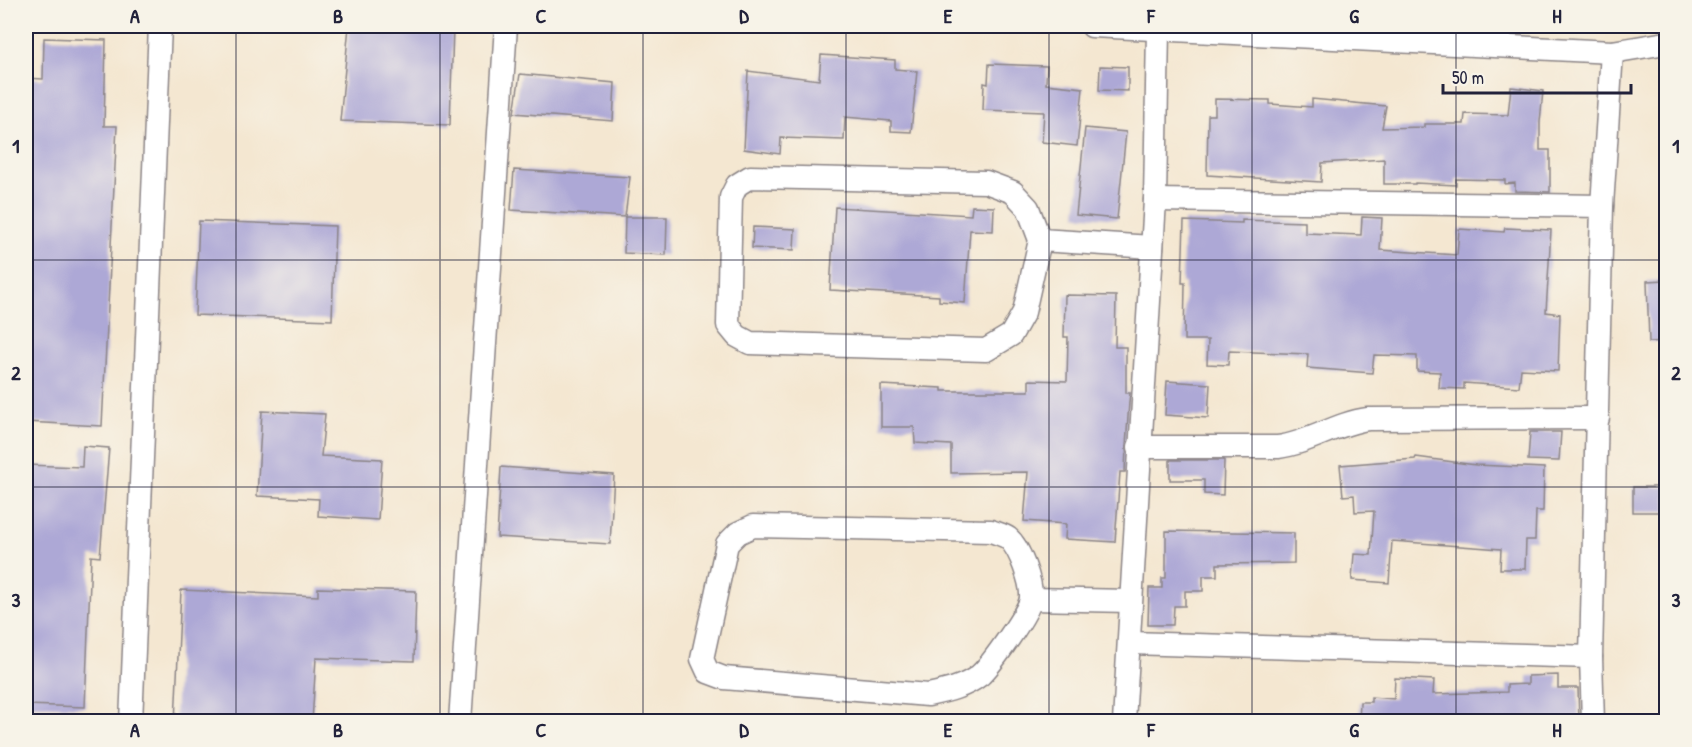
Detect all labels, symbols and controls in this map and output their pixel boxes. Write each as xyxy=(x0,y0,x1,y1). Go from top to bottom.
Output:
text: A xyxy=(130,2,140,29)
text: B xyxy=(333,2,343,29)
text: C xyxy=(536,2,547,29)
text: D xyxy=(739,2,749,29)
text: E xyxy=(944,2,953,29)
text: F xyxy=(1146,2,1156,29)
text: G xyxy=(1349,2,1359,29)
text: H xyxy=(1552,2,1562,29)
scale bar xyxy=(1443,57,1630,95)
text: 50 m xyxy=(1452,65,1484,90)
text: 1 xyxy=(12,132,20,159)
text: 1 xyxy=(1672,132,1680,159)
text: 2 xyxy=(11,359,21,386)
text: 2 xyxy=(1671,359,1681,386)
text: 3 xyxy=(12,586,21,613)
text: 3 xyxy=(1672,586,1681,613)
text: A xyxy=(130,716,140,743)
text: B xyxy=(333,716,343,743)
text: C xyxy=(536,716,547,743)
text: D xyxy=(739,716,749,743)
text: E xyxy=(944,716,953,743)
text: F xyxy=(1146,716,1156,743)
text: G xyxy=(1349,716,1359,743)
text: H xyxy=(1552,716,1562,743)

